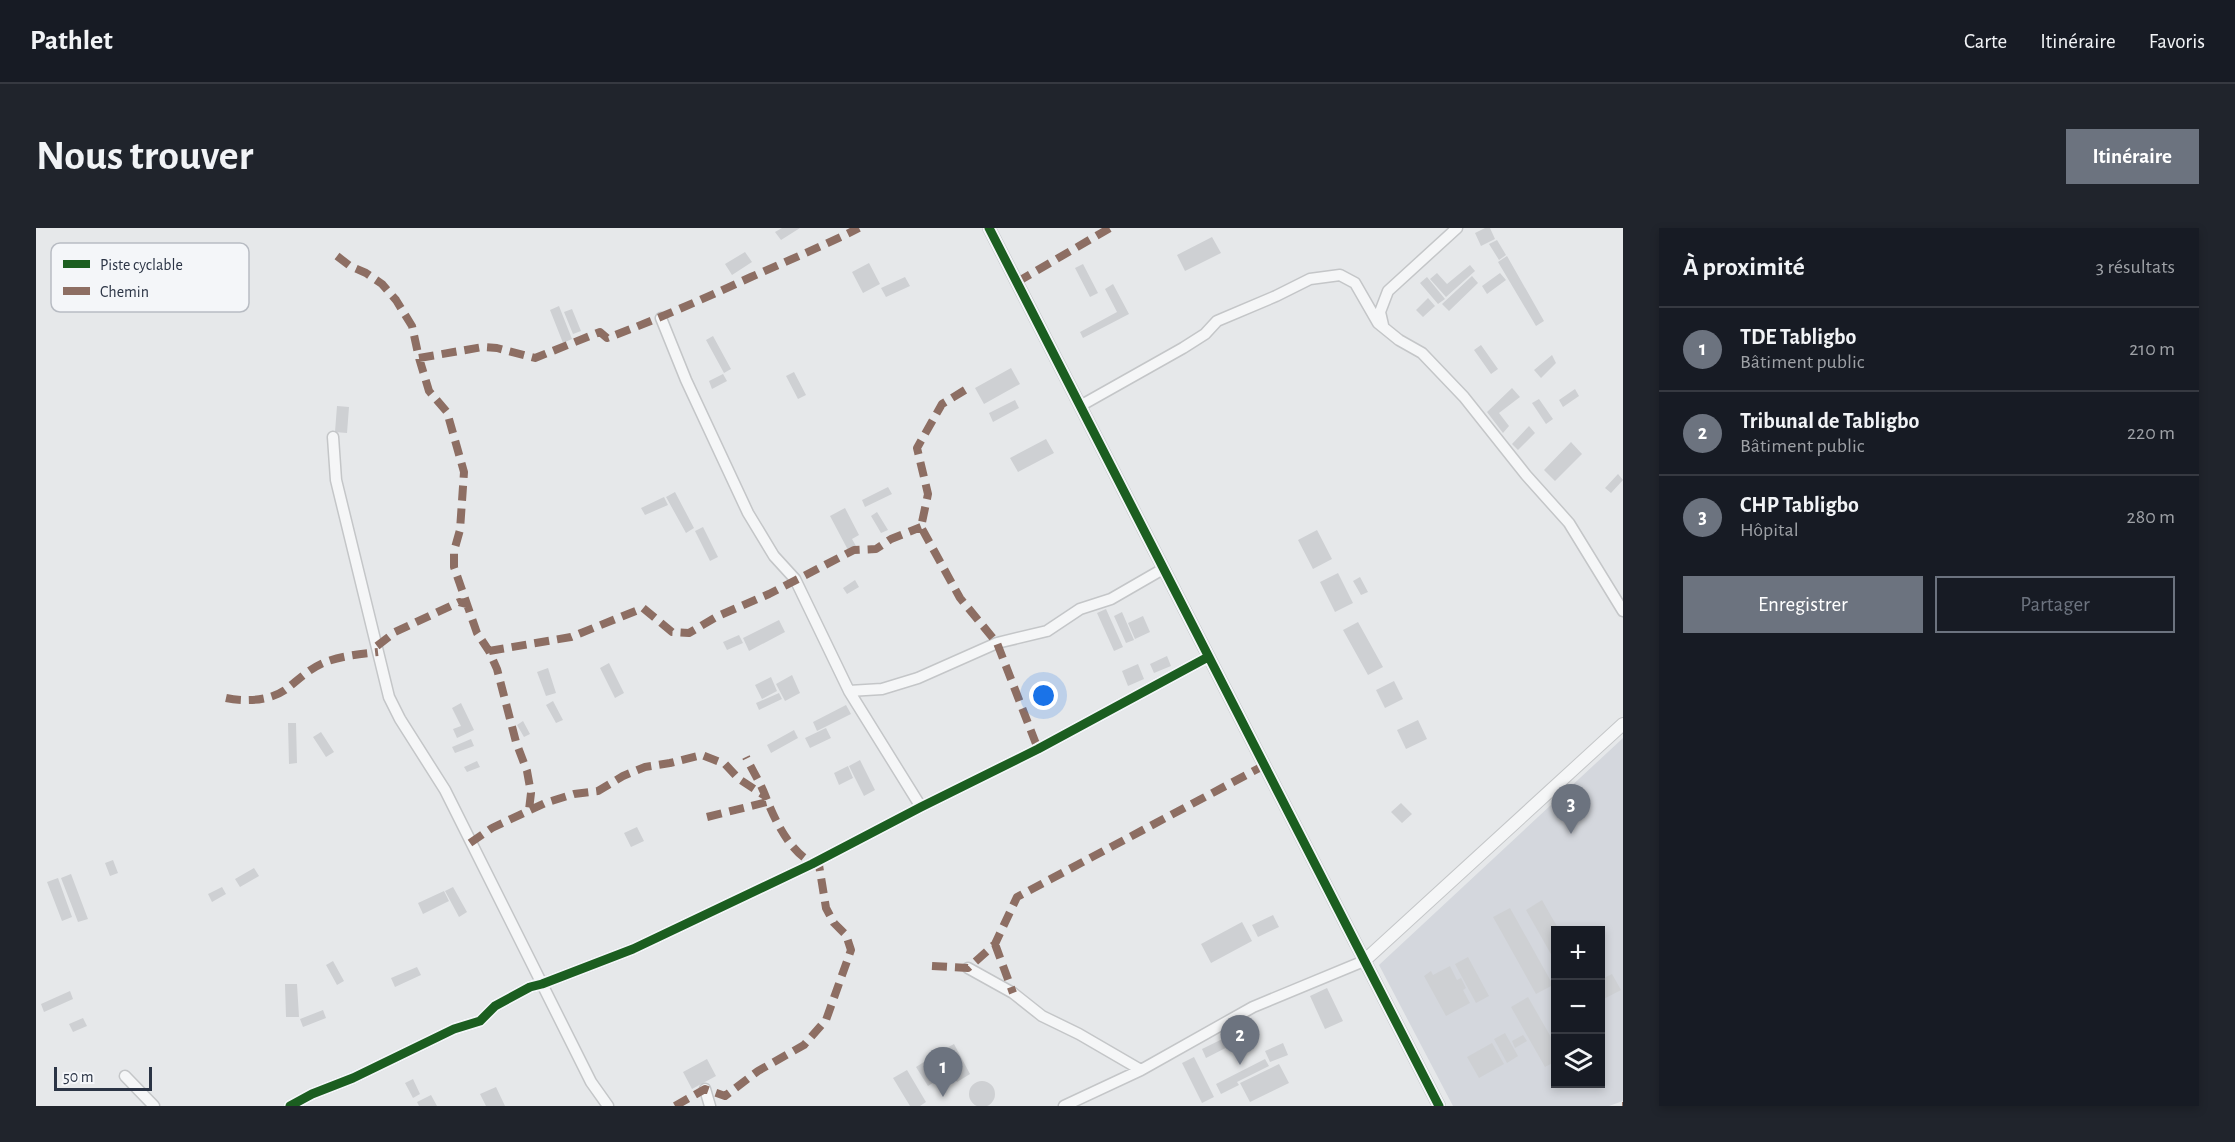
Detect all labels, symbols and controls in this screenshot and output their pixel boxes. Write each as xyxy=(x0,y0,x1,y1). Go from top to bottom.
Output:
text: Pathlet xyxy=(30,27,113,55)
text: Carte xyxy=(1964,31,2007,52)
text: Itinéraire xyxy=(2040,31,2116,52)
text: Favoris xyxy=(2149,31,2205,52)
button: Itinéraire xyxy=(2066,129,2199,184)
text: Nous trouver xyxy=(36,135,253,177)
legend xyxy=(51,243,249,312)
text: À proximité xyxy=(1683,254,1805,280)
text: Piste cyclable xyxy=(100,257,183,274)
text: 3 résultats xyxy=(2096,257,2175,277)
text: Chemin xyxy=(100,284,149,300)
text: TDE Tabligbo xyxy=(1740,326,1856,348)
text: 1 xyxy=(1699,339,1706,359)
text: 210 m xyxy=(2129,339,2175,359)
text: Bâtiment public xyxy=(1740,352,1865,372)
text: Tribunal de Tabligbo xyxy=(1740,410,1919,432)
text: 2 xyxy=(1698,423,1707,443)
text: 220 m xyxy=(2127,423,2175,443)
text: Bâtiment public xyxy=(1740,436,1865,456)
text: CHP Tabligbo xyxy=(1740,494,1859,516)
text: 3 xyxy=(1698,507,1707,527)
text: 280 m xyxy=(2127,507,2175,527)
text: Hôpital xyxy=(1740,520,1799,540)
button: Enregistrer xyxy=(1683,576,1923,633)
button: Partager xyxy=(1935,576,2175,633)
your location xyxy=(1029,681,1058,710)
pin: 3 xyxy=(1552,784,1591,834)
map controls xyxy=(1551,926,1605,1088)
button: + xyxy=(1551,926,1605,980)
button: − xyxy=(1551,980,1605,1034)
pin: 2 xyxy=(1220,1016,1260,1065)
button: layers xyxy=(1551,1034,1605,1088)
pin: 1 xyxy=(924,1048,962,1097)
scale bar xyxy=(54,1064,152,1092)
text: 50 m xyxy=(63,1069,94,1085)

